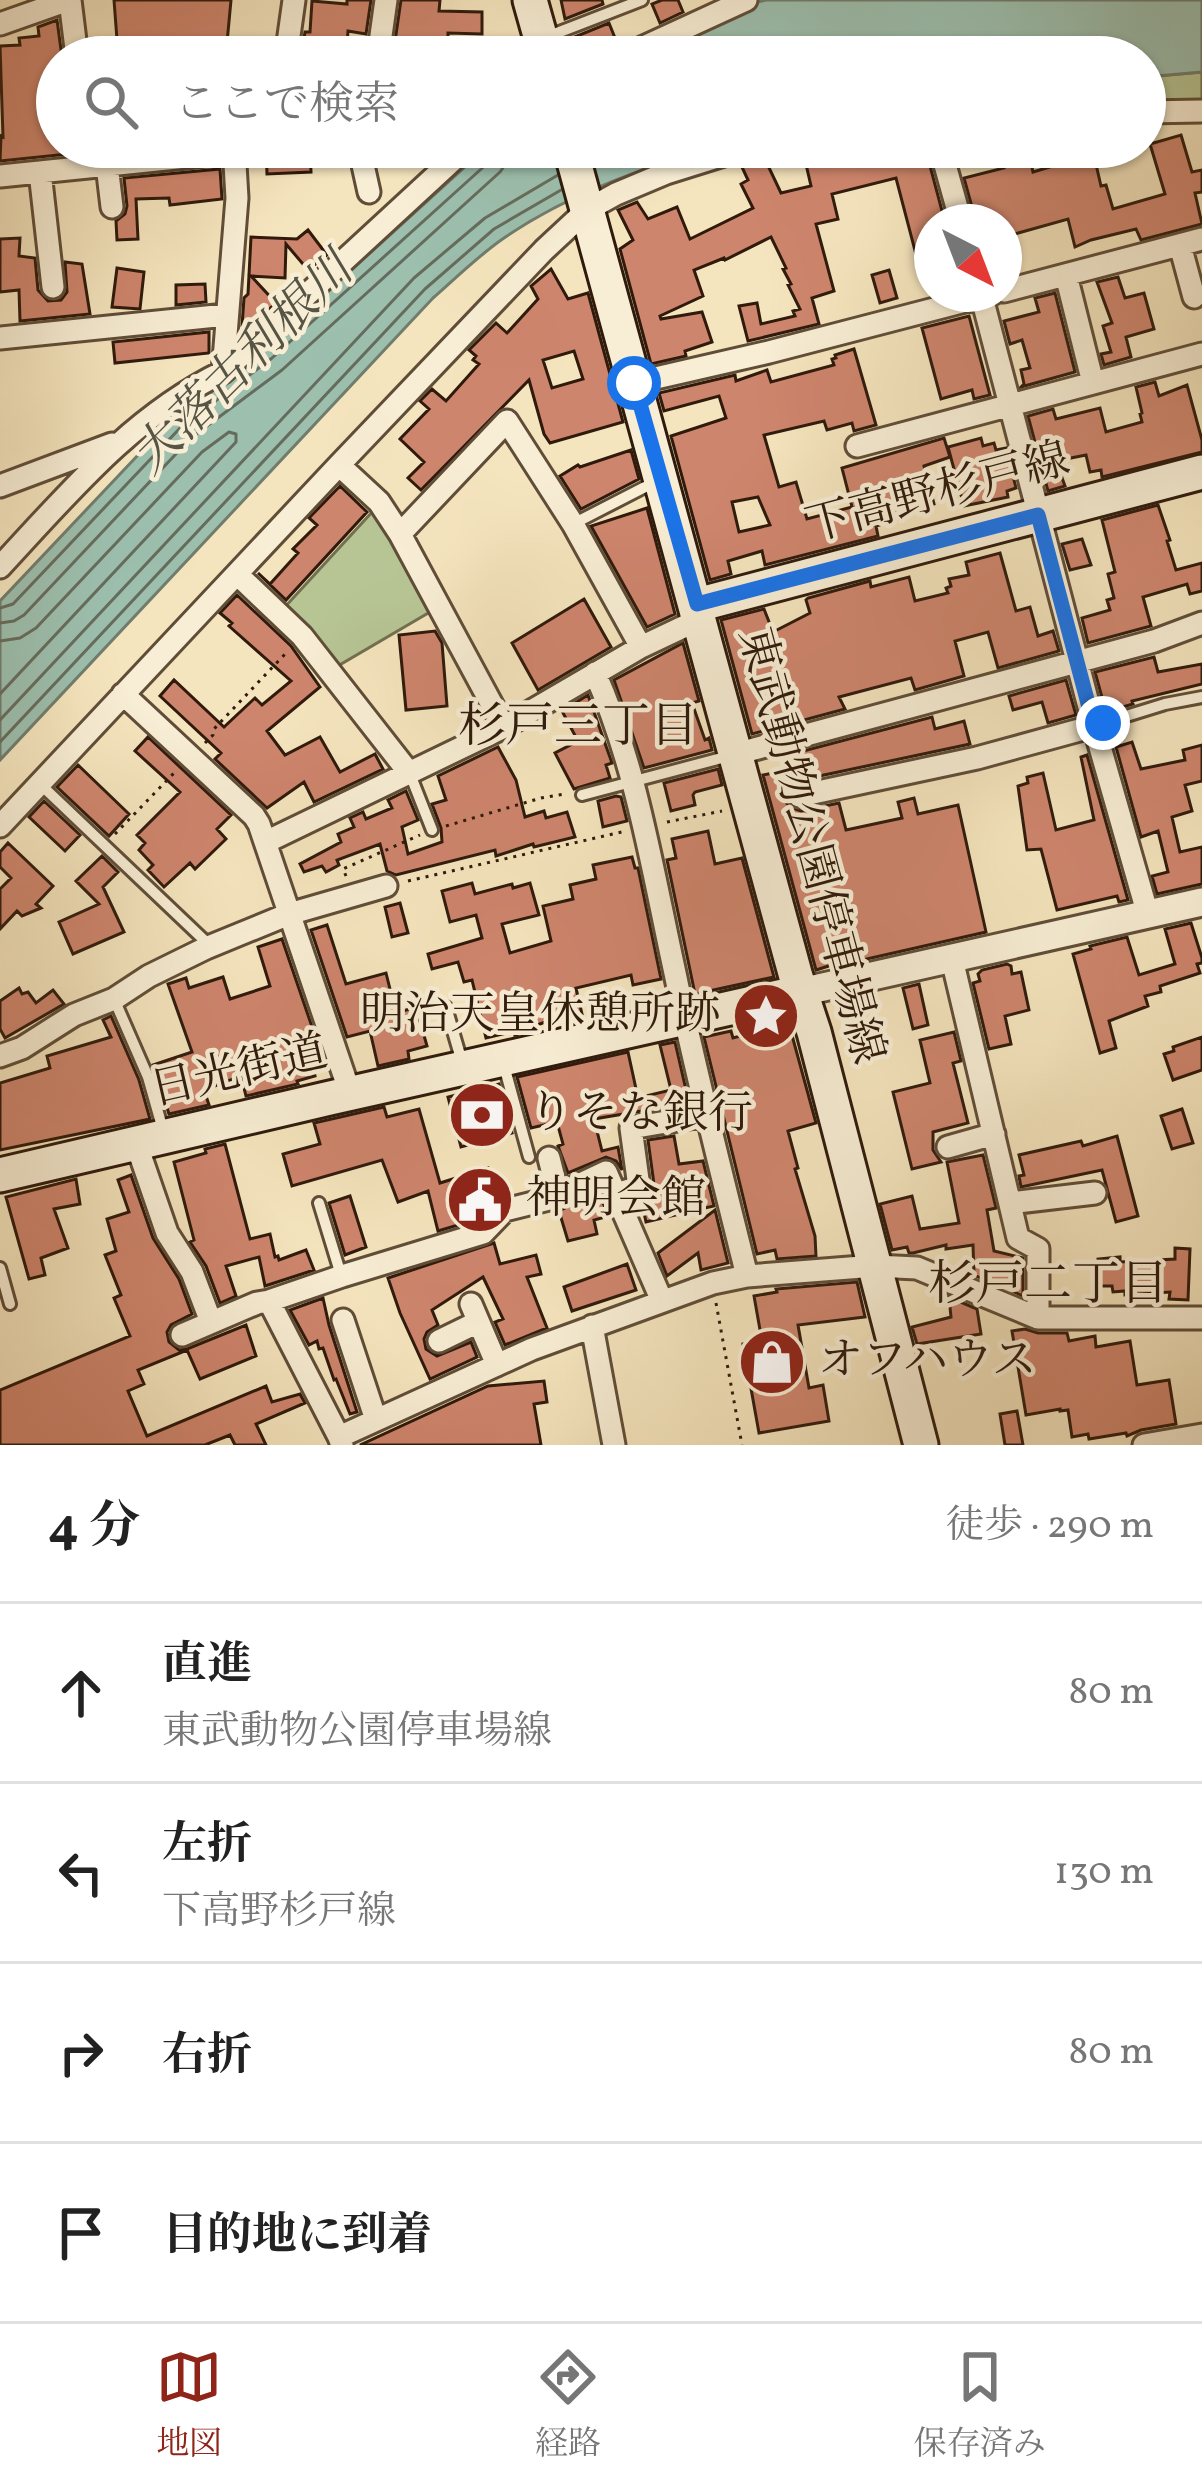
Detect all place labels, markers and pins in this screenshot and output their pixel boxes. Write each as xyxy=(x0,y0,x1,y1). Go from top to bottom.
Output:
place icon: 明治天皇休憩所跡 xyxy=(731,981,801,1051)
place label: 明治天皇休憩所跡 xyxy=(360,985,720,1048)
bank icon: りそな銀行 xyxy=(447,1080,517,1150)
place label: りそな銀行 xyxy=(528,1084,753,1147)
public building icon: 神明会館 xyxy=(445,1165,515,1235)
place label: 神明会館 xyxy=(526,1169,706,1232)
shop icon: オフハウス xyxy=(737,1327,807,1397)
place label: オフハウス xyxy=(818,1331,1037,1394)

